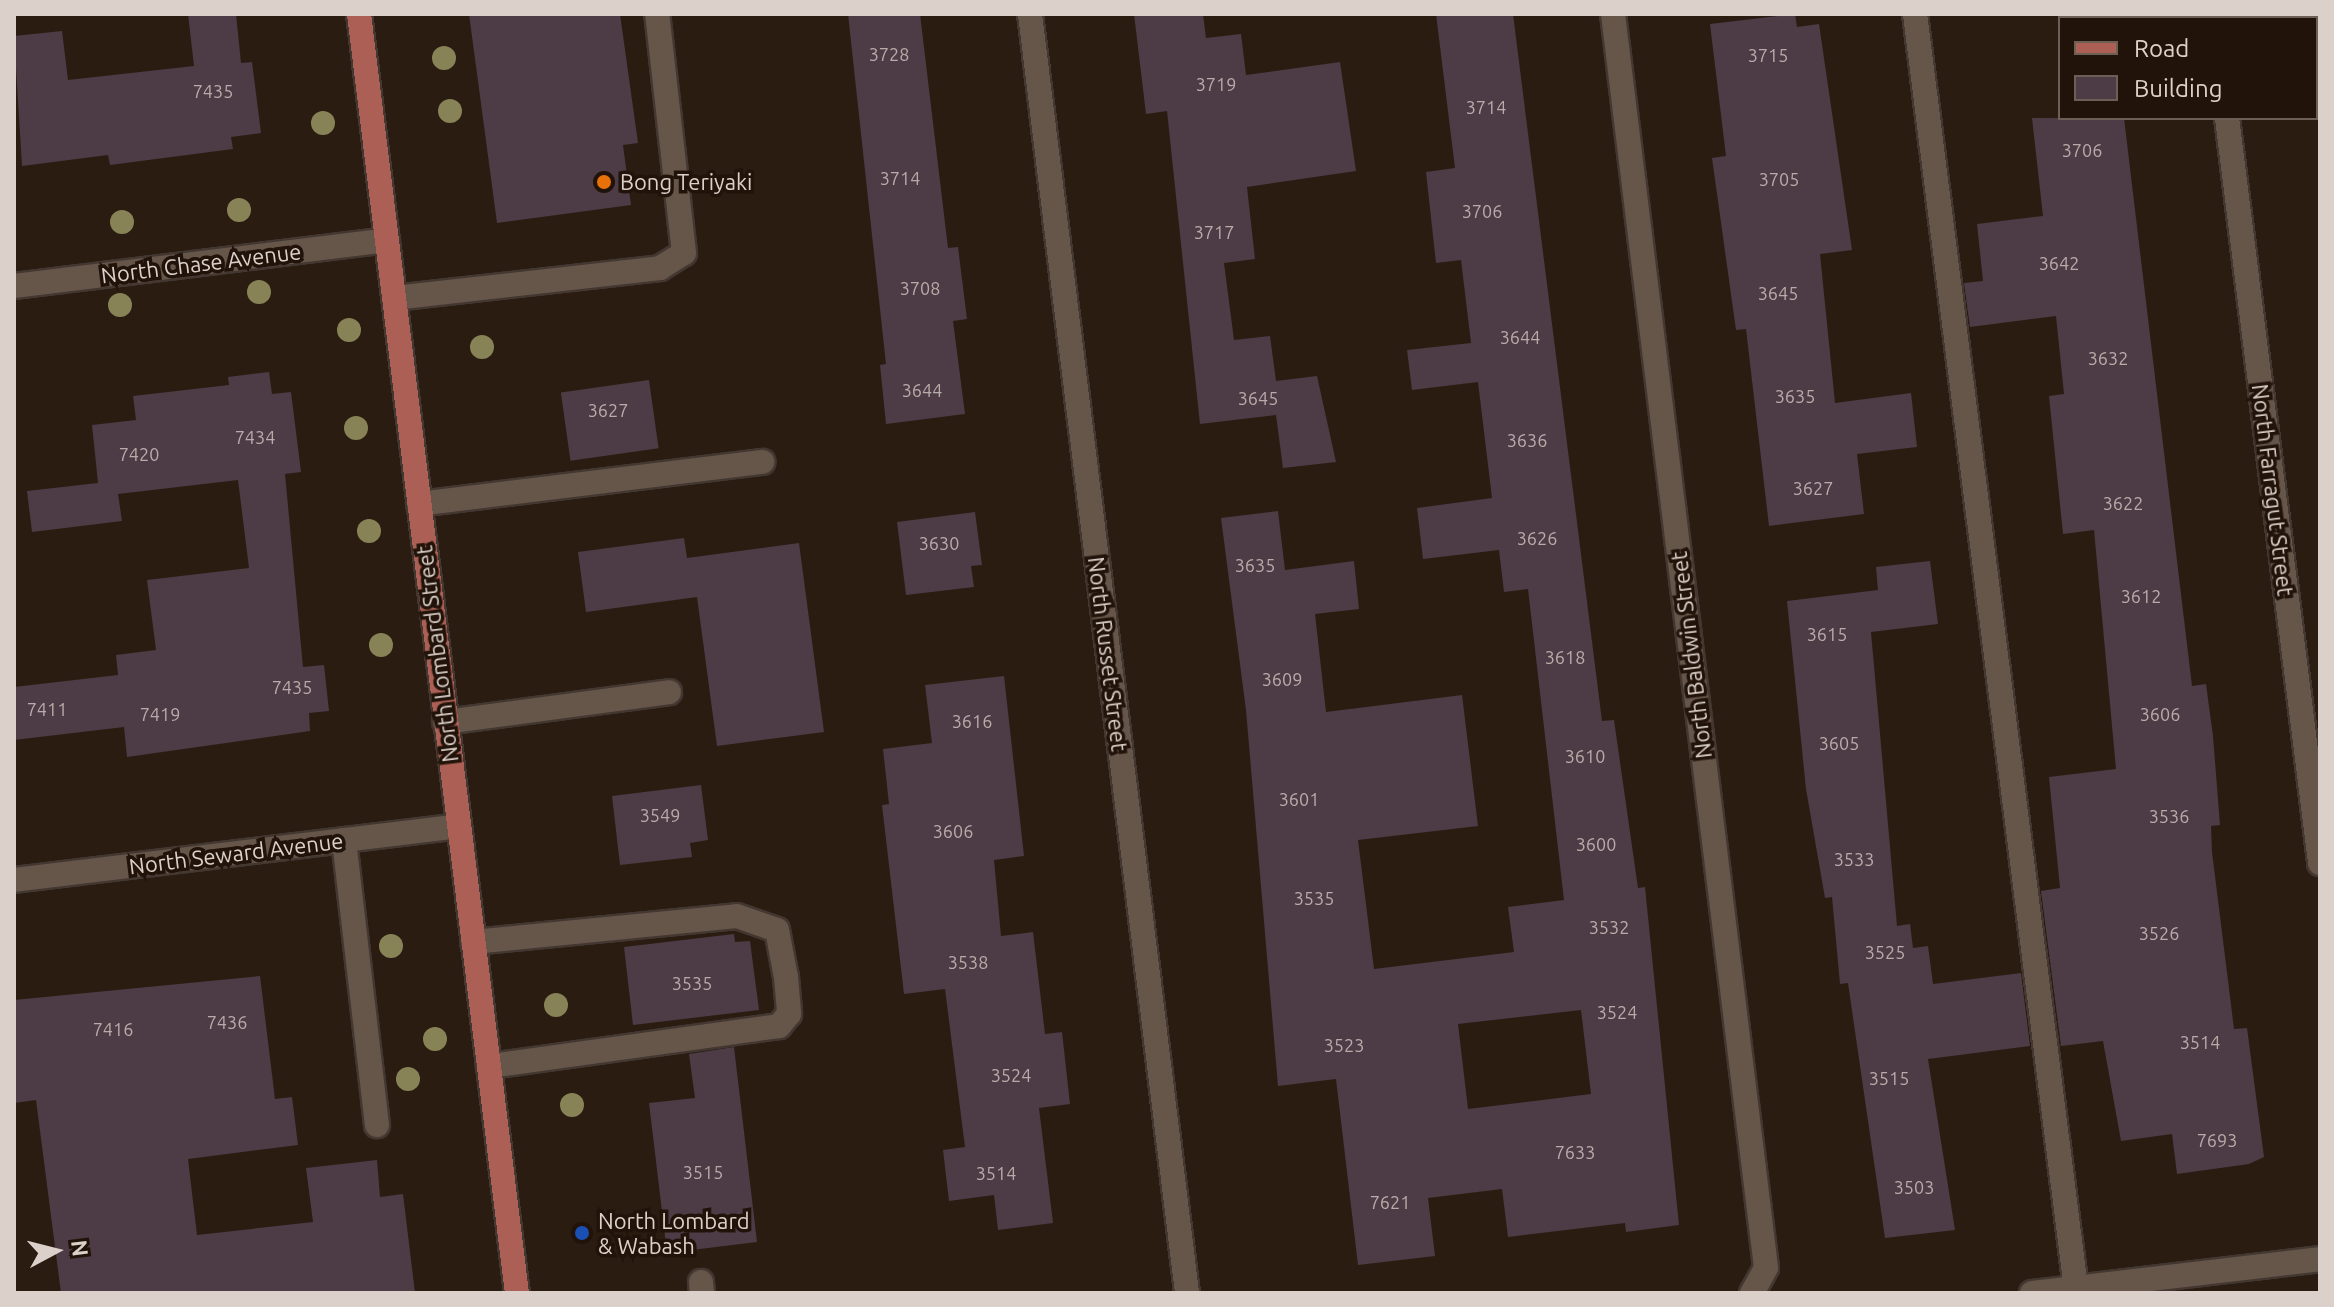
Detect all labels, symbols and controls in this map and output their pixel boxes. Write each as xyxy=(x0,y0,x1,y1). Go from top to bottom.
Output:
legend xyxy=(2058,16,2318,120)
text: Road xyxy=(2134,35,2189,62)
house number: 3728 xyxy=(869,43,909,65)
house number: 3715 xyxy=(1748,44,1788,66)
house number: 3719 xyxy=(1196,73,1236,95)
text: Building xyxy=(2134,75,2222,102)
house number: 7435 xyxy=(193,80,233,102)
house number: 3714 xyxy=(1466,96,1506,118)
house number: 3706 xyxy=(2062,139,2102,161)
house number: 3714 xyxy=(880,167,920,189)
house number: 3705 xyxy=(1759,168,1799,190)
place label: Bong Teriyaki xyxy=(620,169,752,195)
marker: Bong Teriyaki xyxy=(595,173,613,191)
house number: 3706 xyxy=(1462,200,1502,222)
house number: 3717 xyxy=(1194,221,1234,243)
street label: North Chase Avenue xyxy=(99,238,303,288)
house number: 3642 xyxy=(2039,252,2079,274)
house number: 3708 xyxy=(900,277,940,299)
house number: 3645 xyxy=(1758,282,1798,304)
house number: 3644 xyxy=(1500,326,1540,348)
house number: 3632 xyxy=(2088,347,2128,369)
house number: 3644 xyxy=(902,379,942,401)
street label: North Farragut Street xyxy=(2247,382,2299,598)
house number: 3635 xyxy=(1775,385,1815,407)
house number: 3645 xyxy=(1238,387,1278,409)
house number: 3627 xyxy=(588,399,628,421)
house number: 7434 xyxy=(235,426,275,448)
house number: 3636 xyxy=(1507,429,1547,451)
house number: 7420 xyxy=(119,443,159,465)
house number: 3627 xyxy=(1793,477,1833,499)
house number: 3622 xyxy=(2103,492,2143,514)
house number: 3626 xyxy=(1517,527,1557,549)
house number: 3630 xyxy=(919,532,959,554)
street label: North Lombard Street xyxy=(411,544,463,764)
street label: North Baldwin Street xyxy=(1665,550,1717,760)
house number: 3635 xyxy=(1235,554,1275,576)
street label: North Russet Street xyxy=(1083,555,1133,753)
house number: 3612 xyxy=(2121,585,2161,607)
house number: 3615 xyxy=(1807,623,1847,645)
house number: 3618 xyxy=(1545,646,1585,668)
house number: 3609 xyxy=(1262,668,1302,690)
house number: 7435 xyxy=(272,676,312,698)
house number: 7411 xyxy=(27,698,67,720)
house number: 7419 xyxy=(140,703,180,725)
house number: 3606 xyxy=(2140,703,2180,725)
house number: 3616 xyxy=(952,710,992,732)
house number: 3605 xyxy=(1819,732,1859,754)
house number: 3610 xyxy=(1565,745,1605,767)
house number: 3601 xyxy=(1279,788,1319,810)
house number: 3549 xyxy=(640,804,680,826)
house number: 3536 xyxy=(2149,805,2189,827)
house number: 3606 xyxy=(933,820,973,842)
street label: North Seward Avenue xyxy=(127,827,345,879)
house number: 3600 xyxy=(1576,833,1616,855)
house number: 3533 xyxy=(1834,848,1874,870)
house number: 3535 xyxy=(1294,887,1334,909)
house number: 3532 xyxy=(1589,916,1629,938)
house number: 3526 xyxy=(2139,922,2179,944)
house number: 3525 xyxy=(1865,941,1905,963)
house number: 3538 xyxy=(948,951,988,973)
house number: 3535 xyxy=(672,972,712,994)
house number: 3524 xyxy=(1597,1001,1637,1023)
house number: 7436 xyxy=(207,1011,247,1033)
house number: 7416 xyxy=(93,1018,133,1040)
house number: 3514 xyxy=(2180,1031,2220,1053)
house number: 3523 xyxy=(1324,1034,1364,1056)
house number: 3524 xyxy=(991,1064,1031,1086)
house number: 3515 xyxy=(1869,1067,1909,1089)
house number: 7693 xyxy=(2197,1129,2237,1151)
house number: 7633 xyxy=(1555,1141,1595,1163)
house number: 3515 xyxy=(683,1161,723,1183)
house number: 3514 xyxy=(976,1162,1016,1184)
house number: 3503 xyxy=(1894,1176,1934,1198)
house number: 7621 xyxy=(1370,1191,1410,1213)
place label: North Lombard & Wabash xyxy=(598,1207,750,1258)
north arrow xyxy=(16,1211,96,1291)
marker: North Lombard & Wabash xyxy=(573,1224,591,1242)
text: N xyxy=(67,1238,94,1258)

